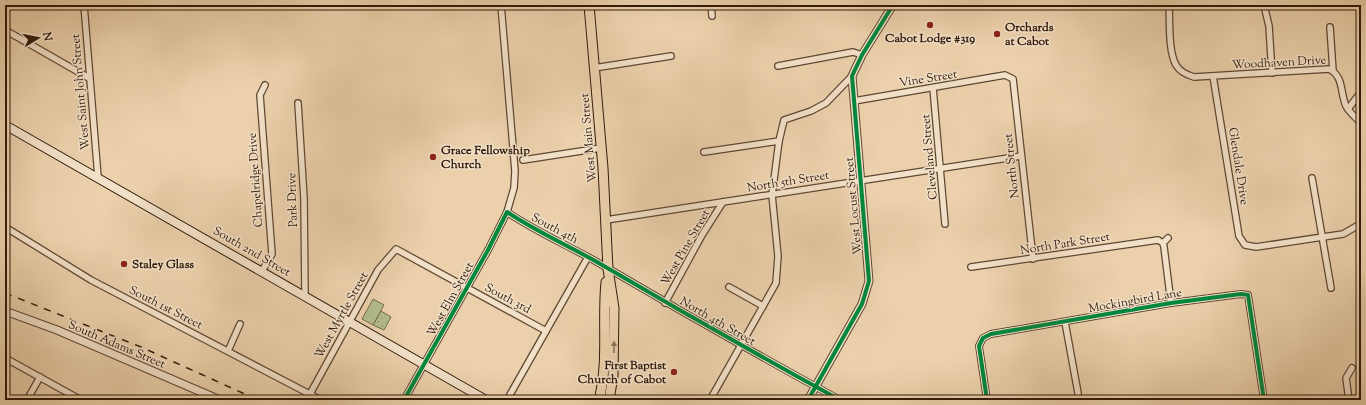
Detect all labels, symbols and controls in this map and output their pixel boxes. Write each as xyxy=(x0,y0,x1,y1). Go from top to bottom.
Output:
north arrow xyxy=(18,18,58,58)
place label: Orchards at Cabot xyxy=(1005,19,1054,51)
marker: Cabot Lodge #319 xyxy=(925,20,935,30)
marker: Orchards at Cabot xyxy=(992,29,1002,39)
text: N xyxy=(38,30,56,42)
place label: Cabot Lodge #319 xyxy=(885,30,975,48)
street label: West Saint John Street xyxy=(67,33,95,151)
street label: Woodhaven Drive xyxy=(1231,52,1327,74)
street label: Vine Street xyxy=(898,66,958,92)
street label: West Main Street xyxy=(576,92,602,183)
street label: Cleveland Street xyxy=(917,113,943,201)
street label: Glendale Drive xyxy=(1223,126,1253,207)
street label: Chapelridge Drive xyxy=(244,132,268,228)
street label: North Street xyxy=(1000,133,1024,199)
place label: Grace Fellowship Church xyxy=(441,142,530,174)
marker: Grace Fellowship Church xyxy=(428,152,438,162)
street label: West Locust Street xyxy=(841,157,867,255)
street label: North 5th Street xyxy=(746,167,831,197)
street label: Park Drive xyxy=(283,172,303,227)
street label: West Pine Street xyxy=(657,206,715,289)
street label: South 4th xyxy=(528,209,581,249)
street label: South 2nd Street xyxy=(209,222,294,281)
street label: North Park Street xyxy=(1019,228,1111,260)
place label: Staley Glass xyxy=(132,256,194,274)
marker: Staley Glass xyxy=(119,259,129,269)
street label: West Elm Street xyxy=(423,259,479,340)
street label: West Myrtle Street xyxy=(311,269,373,362)
street label: South 3rd xyxy=(481,279,534,319)
street label: South 1st Street xyxy=(125,282,206,334)
street label: Mockingbird Lane xyxy=(1087,284,1184,318)
street label: North 4th Street xyxy=(676,293,759,351)
street label: South Adams Street xyxy=(65,316,168,374)
one-way arrow xyxy=(611,340,617,353)
place label: First Baptist Church of Cabot xyxy=(578,357,667,389)
marker: First Baptist Church of Cabot xyxy=(669,367,679,377)

